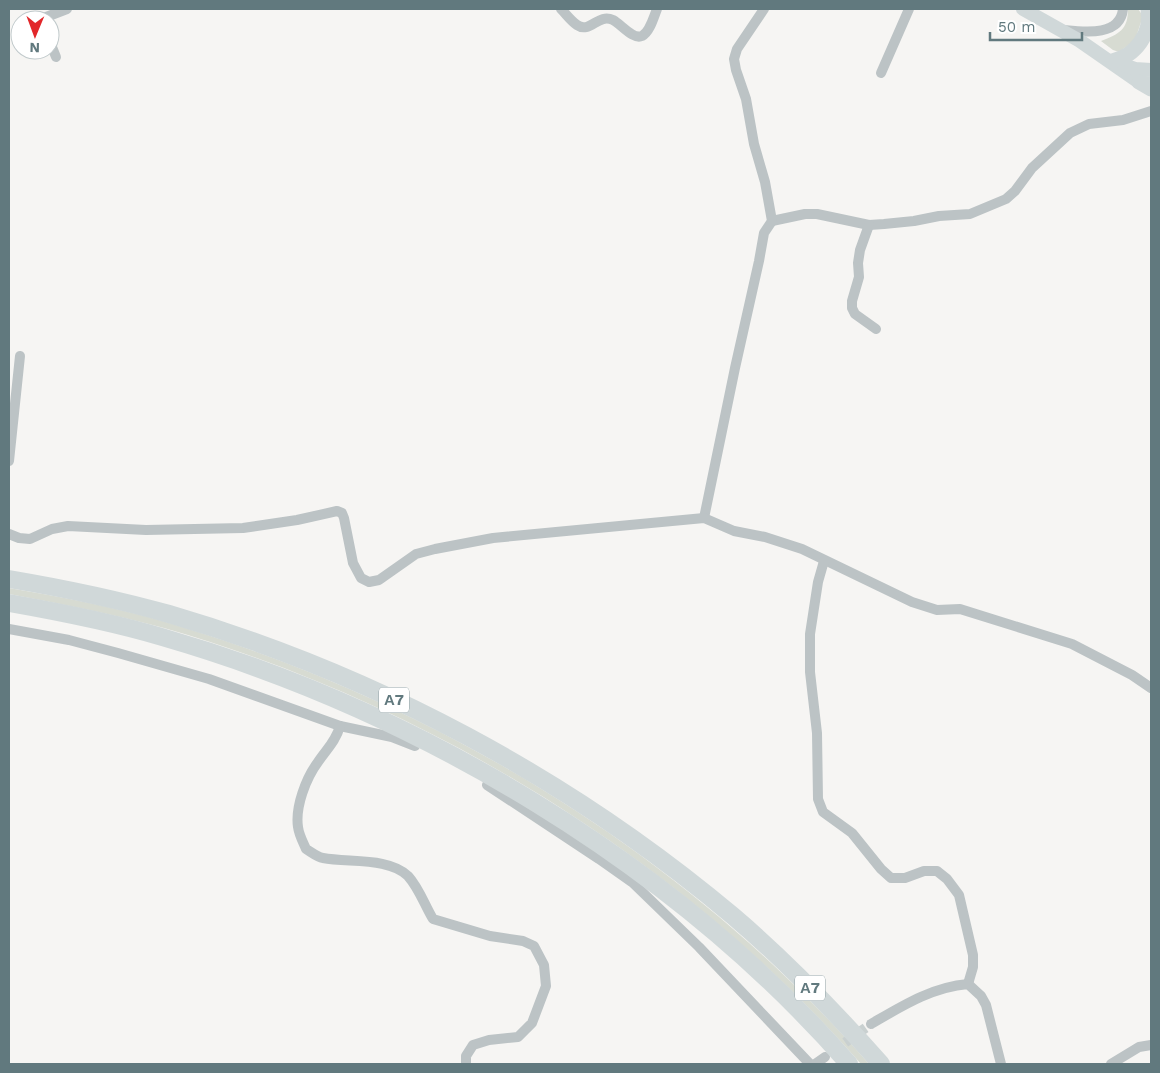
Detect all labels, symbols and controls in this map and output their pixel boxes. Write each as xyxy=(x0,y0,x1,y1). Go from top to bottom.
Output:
north arrow xyxy=(10,10,60,60)
scale bar xyxy=(990,10,1082,42)
text: 50 m xyxy=(998,18,1035,36)
text: N xyxy=(29,40,40,56)
road number: Α7 xyxy=(379,688,409,712)
road number: Α7 xyxy=(795,976,825,1000)

